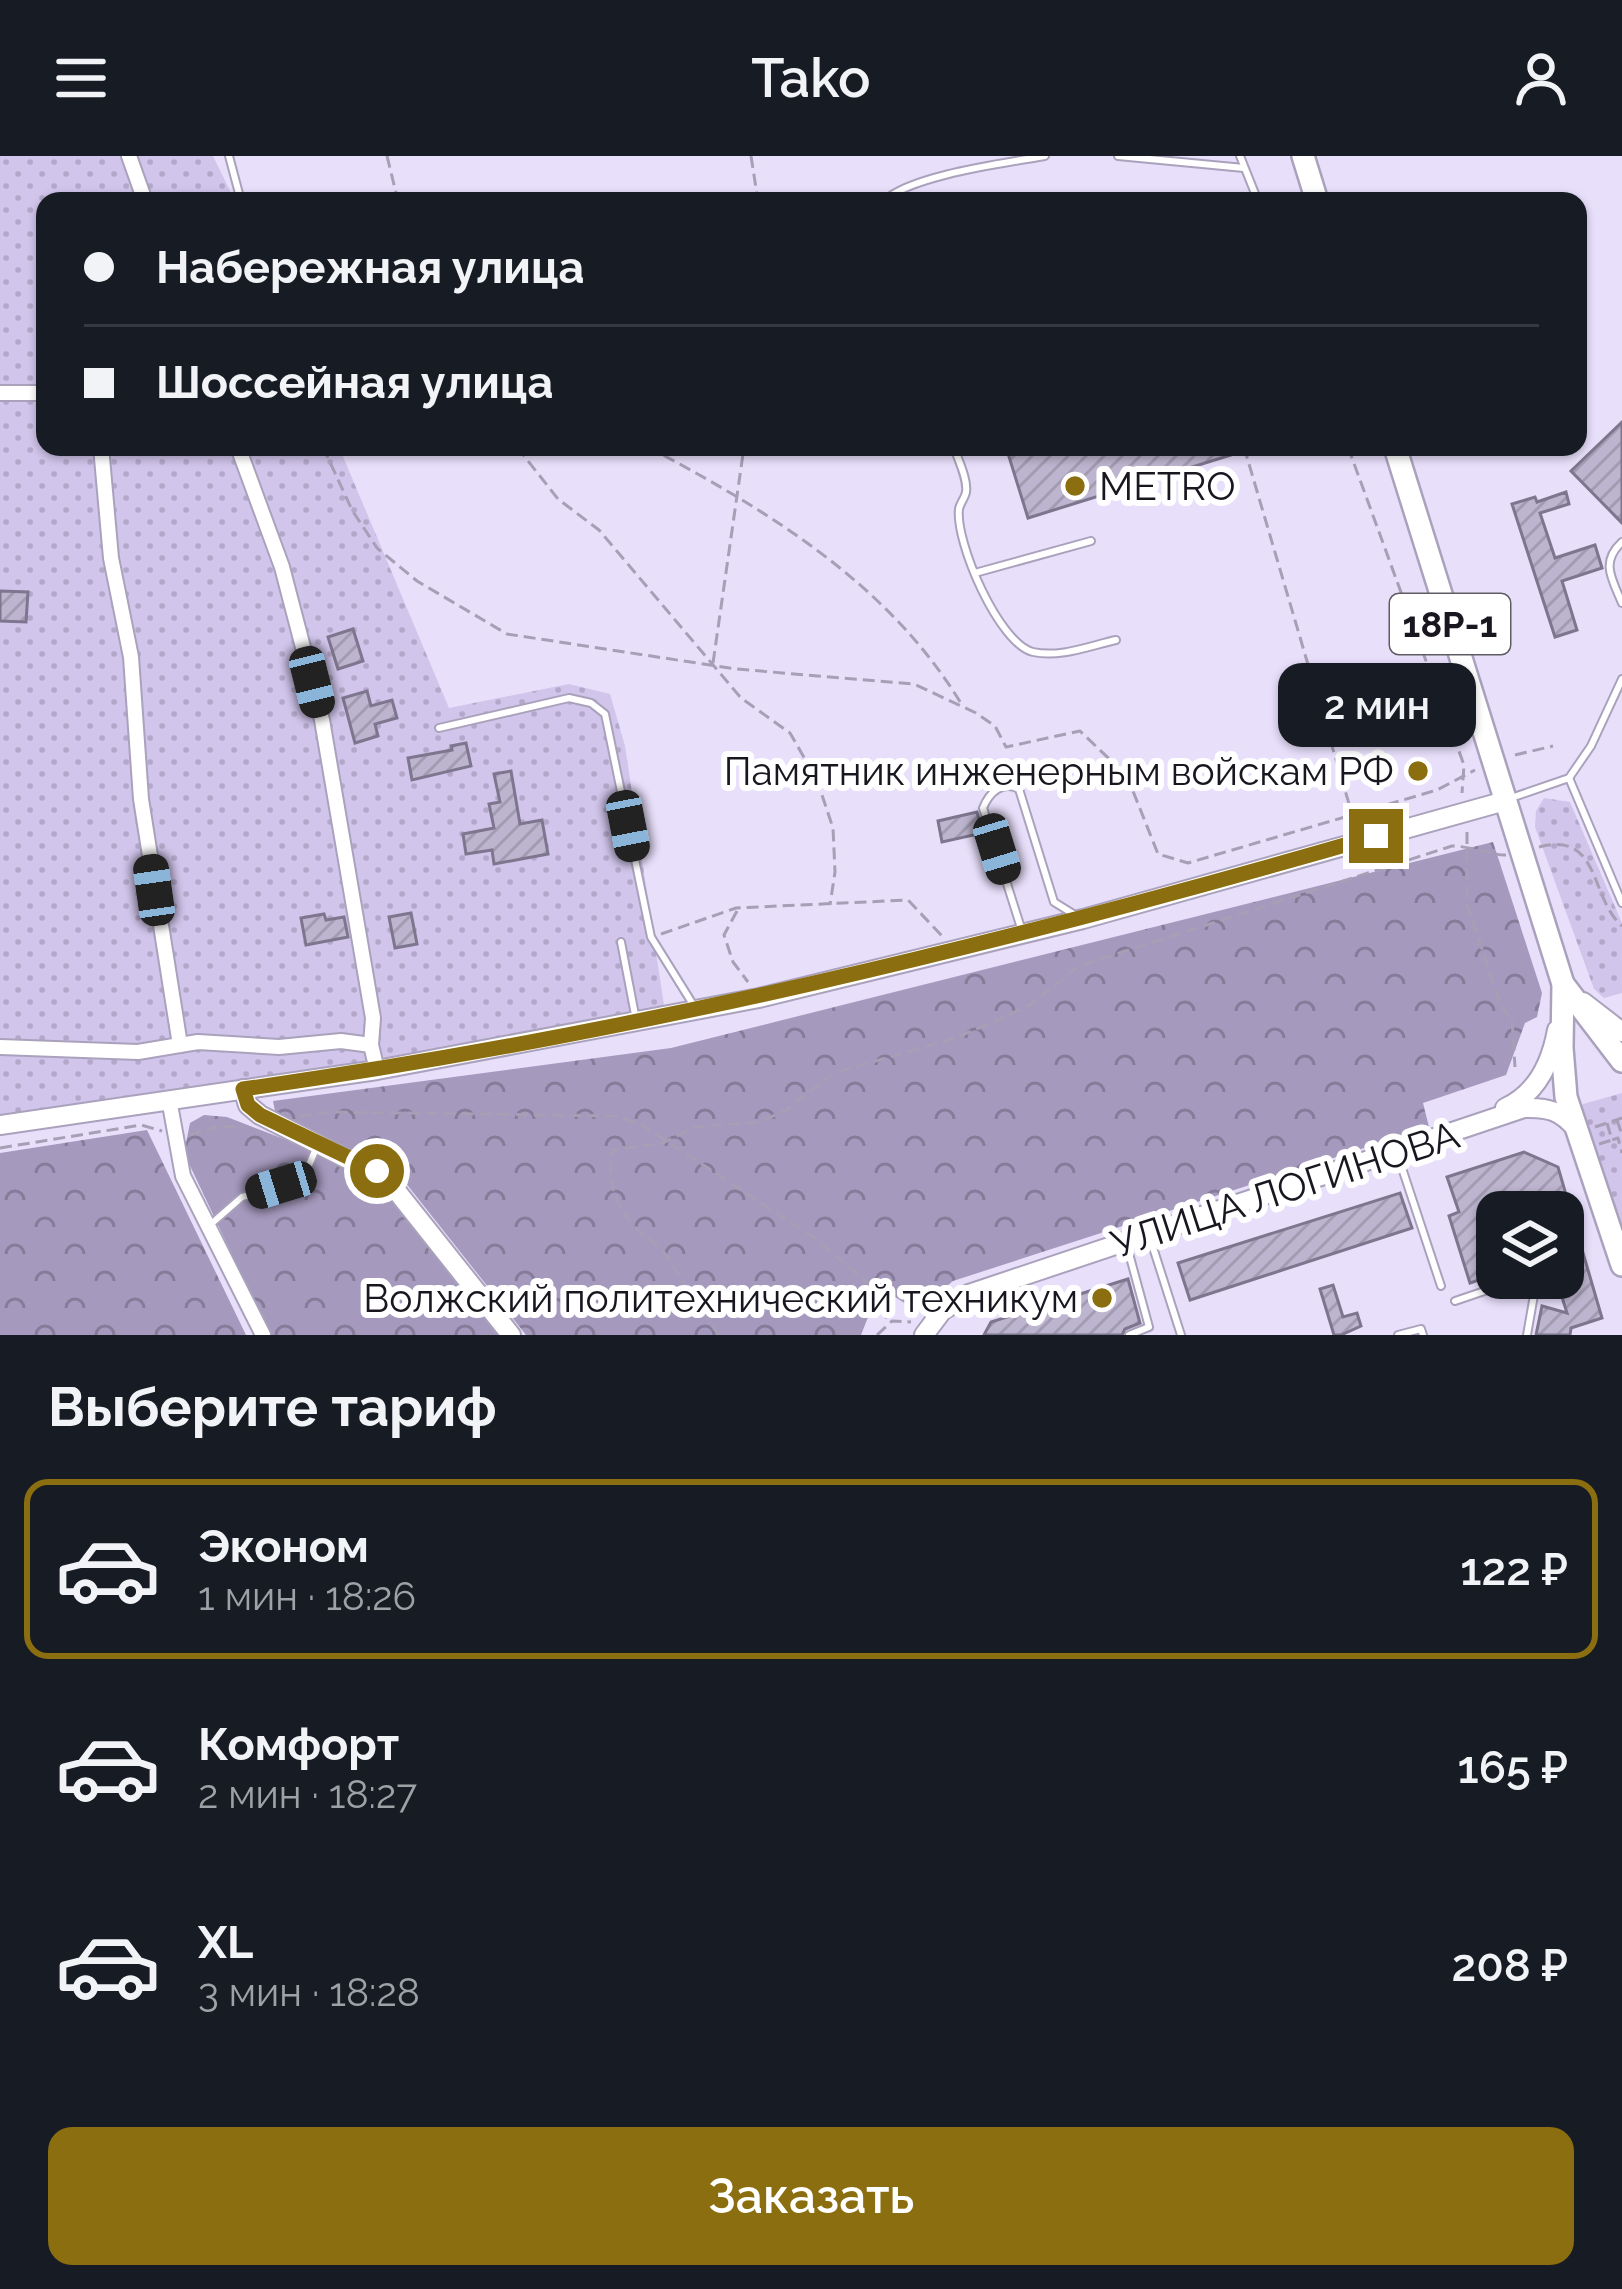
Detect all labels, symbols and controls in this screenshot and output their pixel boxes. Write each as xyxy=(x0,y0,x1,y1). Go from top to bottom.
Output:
icon: menu xyxy=(48,45,114,111)
icon: person xyxy=(1508,45,1574,111)
text: Tako xyxy=(751,46,871,110)
text: Набережная улица xyxy=(156,241,584,294)
text: Шоссейная улица xyxy=(156,356,553,409)
place label: METRO xyxy=(1099,463,1236,509)
marker: METRO xyxy=(1062,473,1088,499)
road number: 18Р-1 xyxy=(1390,594,1510,654)
car xyxy=(286,643,338,721)
callout: 2 мин xyxy=(1277,662,1475,746)
text: 2 мин xyxy=(1324,682,1430,728)
place label: Памятник инженерным войскам РФ xyxy=(724,748,1394,794)
marker: Памятник инженерным войскам РФ xyxy=(1405,758,1431,784)
car xyxy=(603,787,653,865)
car xyxy=(969,809,1025,889)
route end xyxy=(1349,809,1403,863)
car xyxy=(131,852,177,928)
street label: УЛИЦА ЛОГИНОВА xyxy=(1105,1111,1465,1267)
route start xyxy=(350,1144,404,1198)
car xyxy=(241,1157,321,1213)
map controls xyxy=(1476,1191,1584,1299)
button: layers xyxy=(1476,1191,1584,1299)
place label: Волжский политехнический техникум xyxy=(363,1275,1078,1321)
marker: Волжский политехнический техникум xyxy=(1089,1285,1115,1311)
text: Выберите тариф xyxy=(48,1375,496,1439)
icon: car xyxy=(54,1515,162,1623)
text: Эконом xyxy=(198,1520,369,1573)
text: 122 ₽ xyxy=(1460,1543,1568,1596)
text: 1 мин · 18:26 xyxy=(198,1573,416,1619)
icon: car xyxy=(54,1713,162,1821)
text: Комфорт xyxy=(198,1718,399,1771)
text: 165 ₽ xyxy=(1458,1741,1568,1794)
text: 2 мин · 18:27 xyxy=(198,1771,417,1817)
icon: car xyxy=(54,1911,162,2019)
text: XL xyxy=(198,1916,253,1969)
text: 208 ₽ xyxy=(1452,1939,1568,1992)
text: 3 мин · 18:28 xyxy=(198,1969,420,2015)
button: Заказать xyxy=(48,2127,1574,2265)

